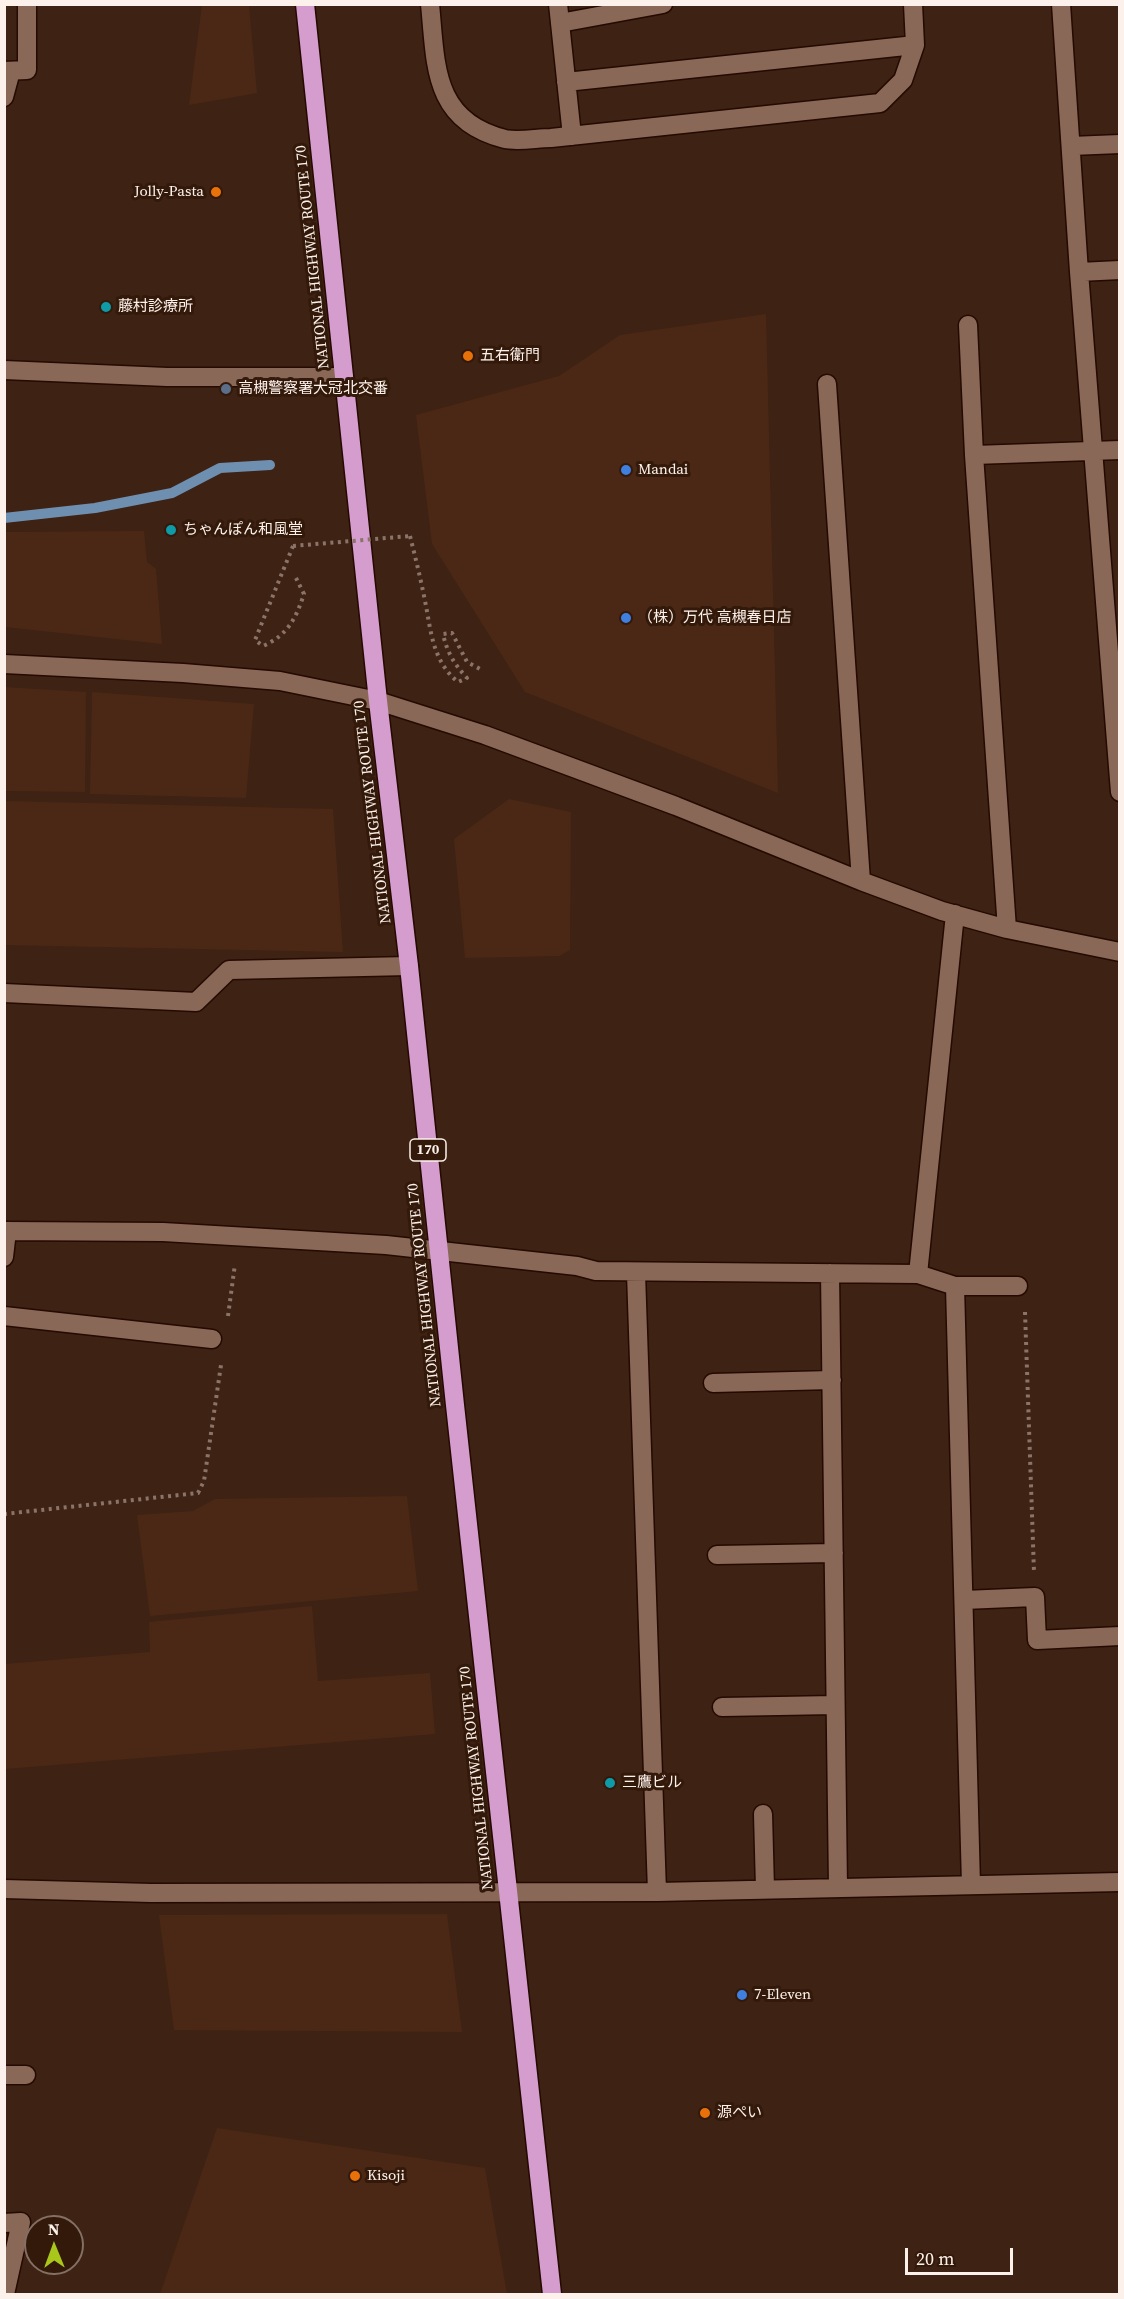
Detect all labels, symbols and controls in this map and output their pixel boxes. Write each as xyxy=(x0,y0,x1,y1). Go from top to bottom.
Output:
street label: NATIONAL HIGHWAY ROUTE 170 xyxy=(292,144,334,370)
place label: Jolly-Pasta xyxy=(134,183,204,201)
marker: Jolly-Pasta xyxy=(209,185,223,199)
place label: 藤村診療所 xyxy=(118,298,193,316)
marker: 藤村診療所 xyxy=(99,300,113,314)
place label: 五右衛門 xyxy=(480,347,540,365)
marker: 五右衛門 xyxy=(461,349,475,363)
place label: 高槻警察署大冠北交番 xyxy=(238,380,388,398)
marker: 高槻警察署大冠北交番 xyxy=(219,382,233,396)
place label: Mandai xyxy=(638,461,688,479)
marker: Mandai xyxy=(619,463,633,477)
place label: ちゃんぽん和風堂 xyxy=(183,521,303,539)
marker: ちゃんぽん和風堂 xyxy=(164,523,178,537)
place label: （株）万代 高槻春日店 xyxy=(638,609,791,627)
marker: （株）万代 高槻春日店 xyxy=(619,611,633,625)
street label: NATIONAL HIGHWAY ROUTE 170 xyxy=(350,699,396,925)
road number: 170 xyxy=(410,1139,446,1161)
street label: NATIONAL HIGHWAY ROUTE 170 xyxy=(404,1182,446,1408)
street label: NATIONAL HIGHWAY ROUTE 170 xyxy=(456,1665,498,1891)
place label: 三鷹ビル xyxy=(622,1774,682,1792)
marker: 三鷹ビル xyxy=(603,1776,617,1790)
place label: 7-Eleven xyxy=(754,1986,811,2004)
marker: 7-Eleven xyxy=(735,1988,749,2002)
place label: 源ぺい xyxy=(717,2104,762,2122)
marker: 源ぺい xyxy=(698,2106,712,2120)
place label: Kisoji xyxy=(367,2167,405,2185)
marker: Kisoji xyxy=(348,2169,362,2183)
north arrow xyxy=(24,2215,84,2275)
text: N xyxy=(48,2218,60,2240)
scale bar xyxy=(908,2236,1016,2274)
text: 20 m xyxy=(916,2246,954,2271)

